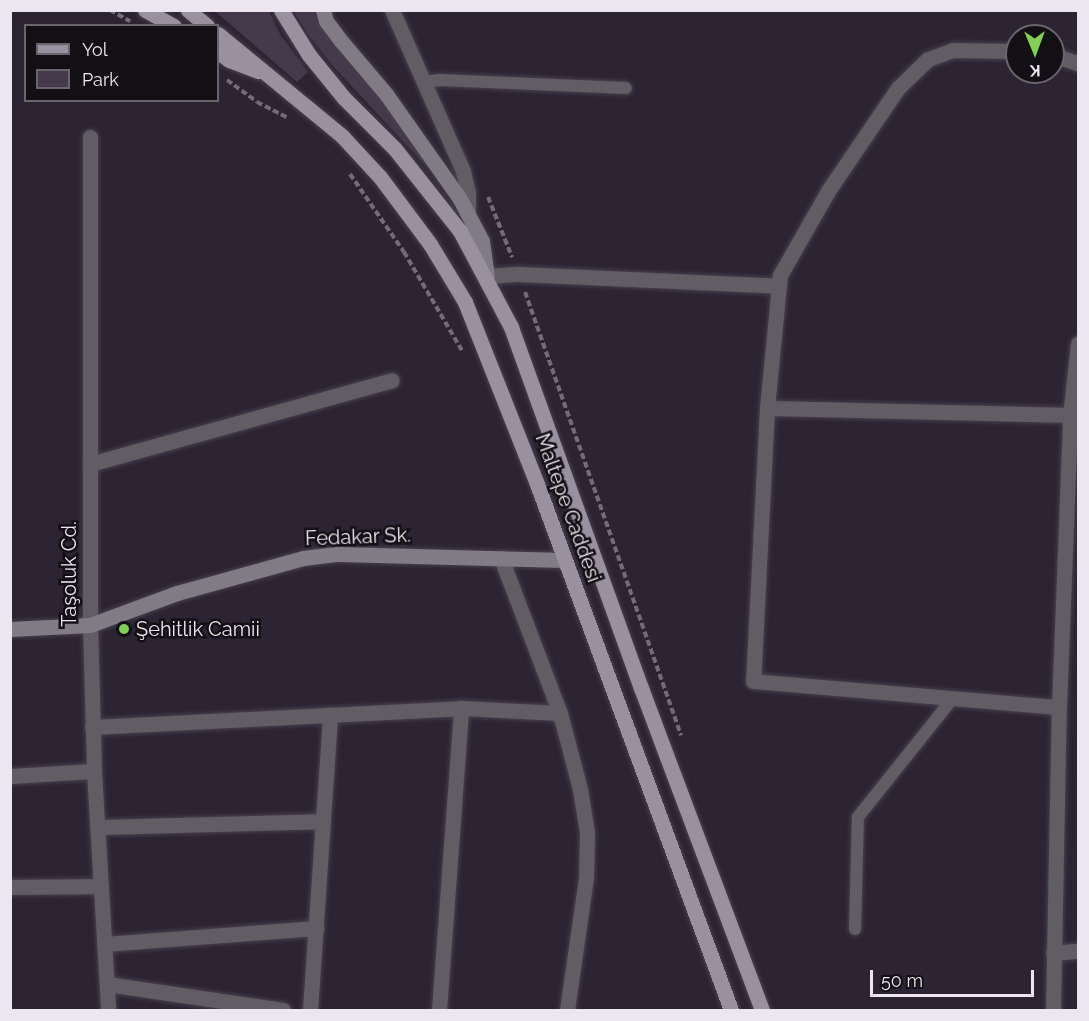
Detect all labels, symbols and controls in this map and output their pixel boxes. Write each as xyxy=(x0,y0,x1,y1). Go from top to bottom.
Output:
legend xyxy=(24,24,219,102)
north arrow xyxy=(1005,24,1065,84)
text: Yol xyxy=(82,39,108,60)
text: K xyxy=(1030,61,1041,80)
text: Park xyxy=(82,69,119,90)
street label: Maltepe Caddesi xyxy=(530,430,606,586)
street label: Taşoluk Cd. xyxy=(57,521,81,627)
street label: Fedakar Sk. xyxy=(304,523,412,551)
place label: Şehitlik Camii xyxy=(136,617,260,641)
marker: Şehitlik Camii xyxy=(117,622,131,636)
scale bar xyxy=(873,958,1036,996)
text: 50 m xyxy=(881,970,923,991)

